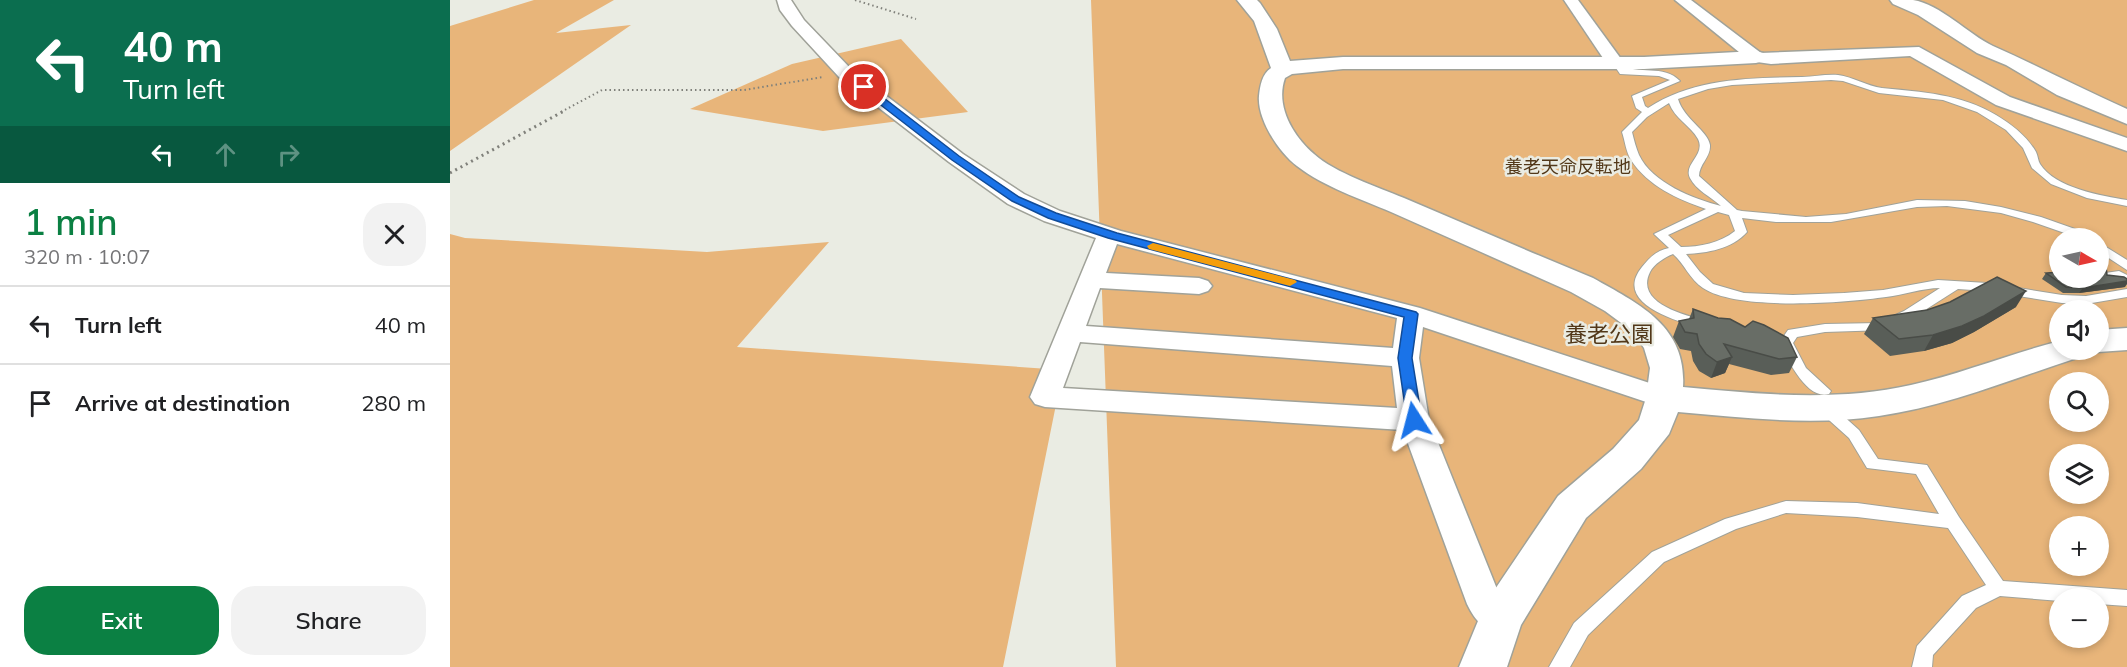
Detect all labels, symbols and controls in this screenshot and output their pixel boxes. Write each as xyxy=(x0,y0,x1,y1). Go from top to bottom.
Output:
text: 40 m xyxy=(123,20,223,73)
icon: left xyxy=(24,24,102,102)
pin xyxy=(838,61,889,112)
icon: arrive xyxy=(847,70,880,103)
text: Turn left xyxy=(123,72,225,106)
icon: left xyxy=(146,138,179,171)
icon: ahead xyxy=(209,138,242,171)
icon: right xyxy=(272,138,305,171)
park label: 養老天命反転地 xyxy=(1505,155,1631,178)
text: 1 min xyxy=(24,199,118,244)
button: close xyxy=(363,203,426,266)
north arrow xyxy=(2049,228,2109,288)
map controls xyxy=(2049,228,2109,648)
text: 320 m · 10:07 xyxy=(24,244,150,269)
button: sound xyxy=(2049,300,2109,360)
icon: left xyxy=(24,309,57,342)
text: Turn left xyxy=(75,311,162,339)
text: 40 m xyxy=(375,311,426,339)
park label: 養老公園 xyxy=(1565,320,1653,348)
button: search xyxy=(2049,372,2109,432)
icon: arrive xyxy=(24,387,57,420)
position arrow xyxy=(1382,388,1446,452)
text: Arrive at destination xyxy=(75,389,290,417)
text: 280 m xyxy=(361,389,426,417)
button: layers xyxy=(2049,444,2109,504)
button: + xyxy=(2049,516,2109,576)
button: Exit xyxy=(24,586,219,655)
button: Share xyxy=(231,586,426,655)
button: − xyxy=(2049,588,2109,648)

